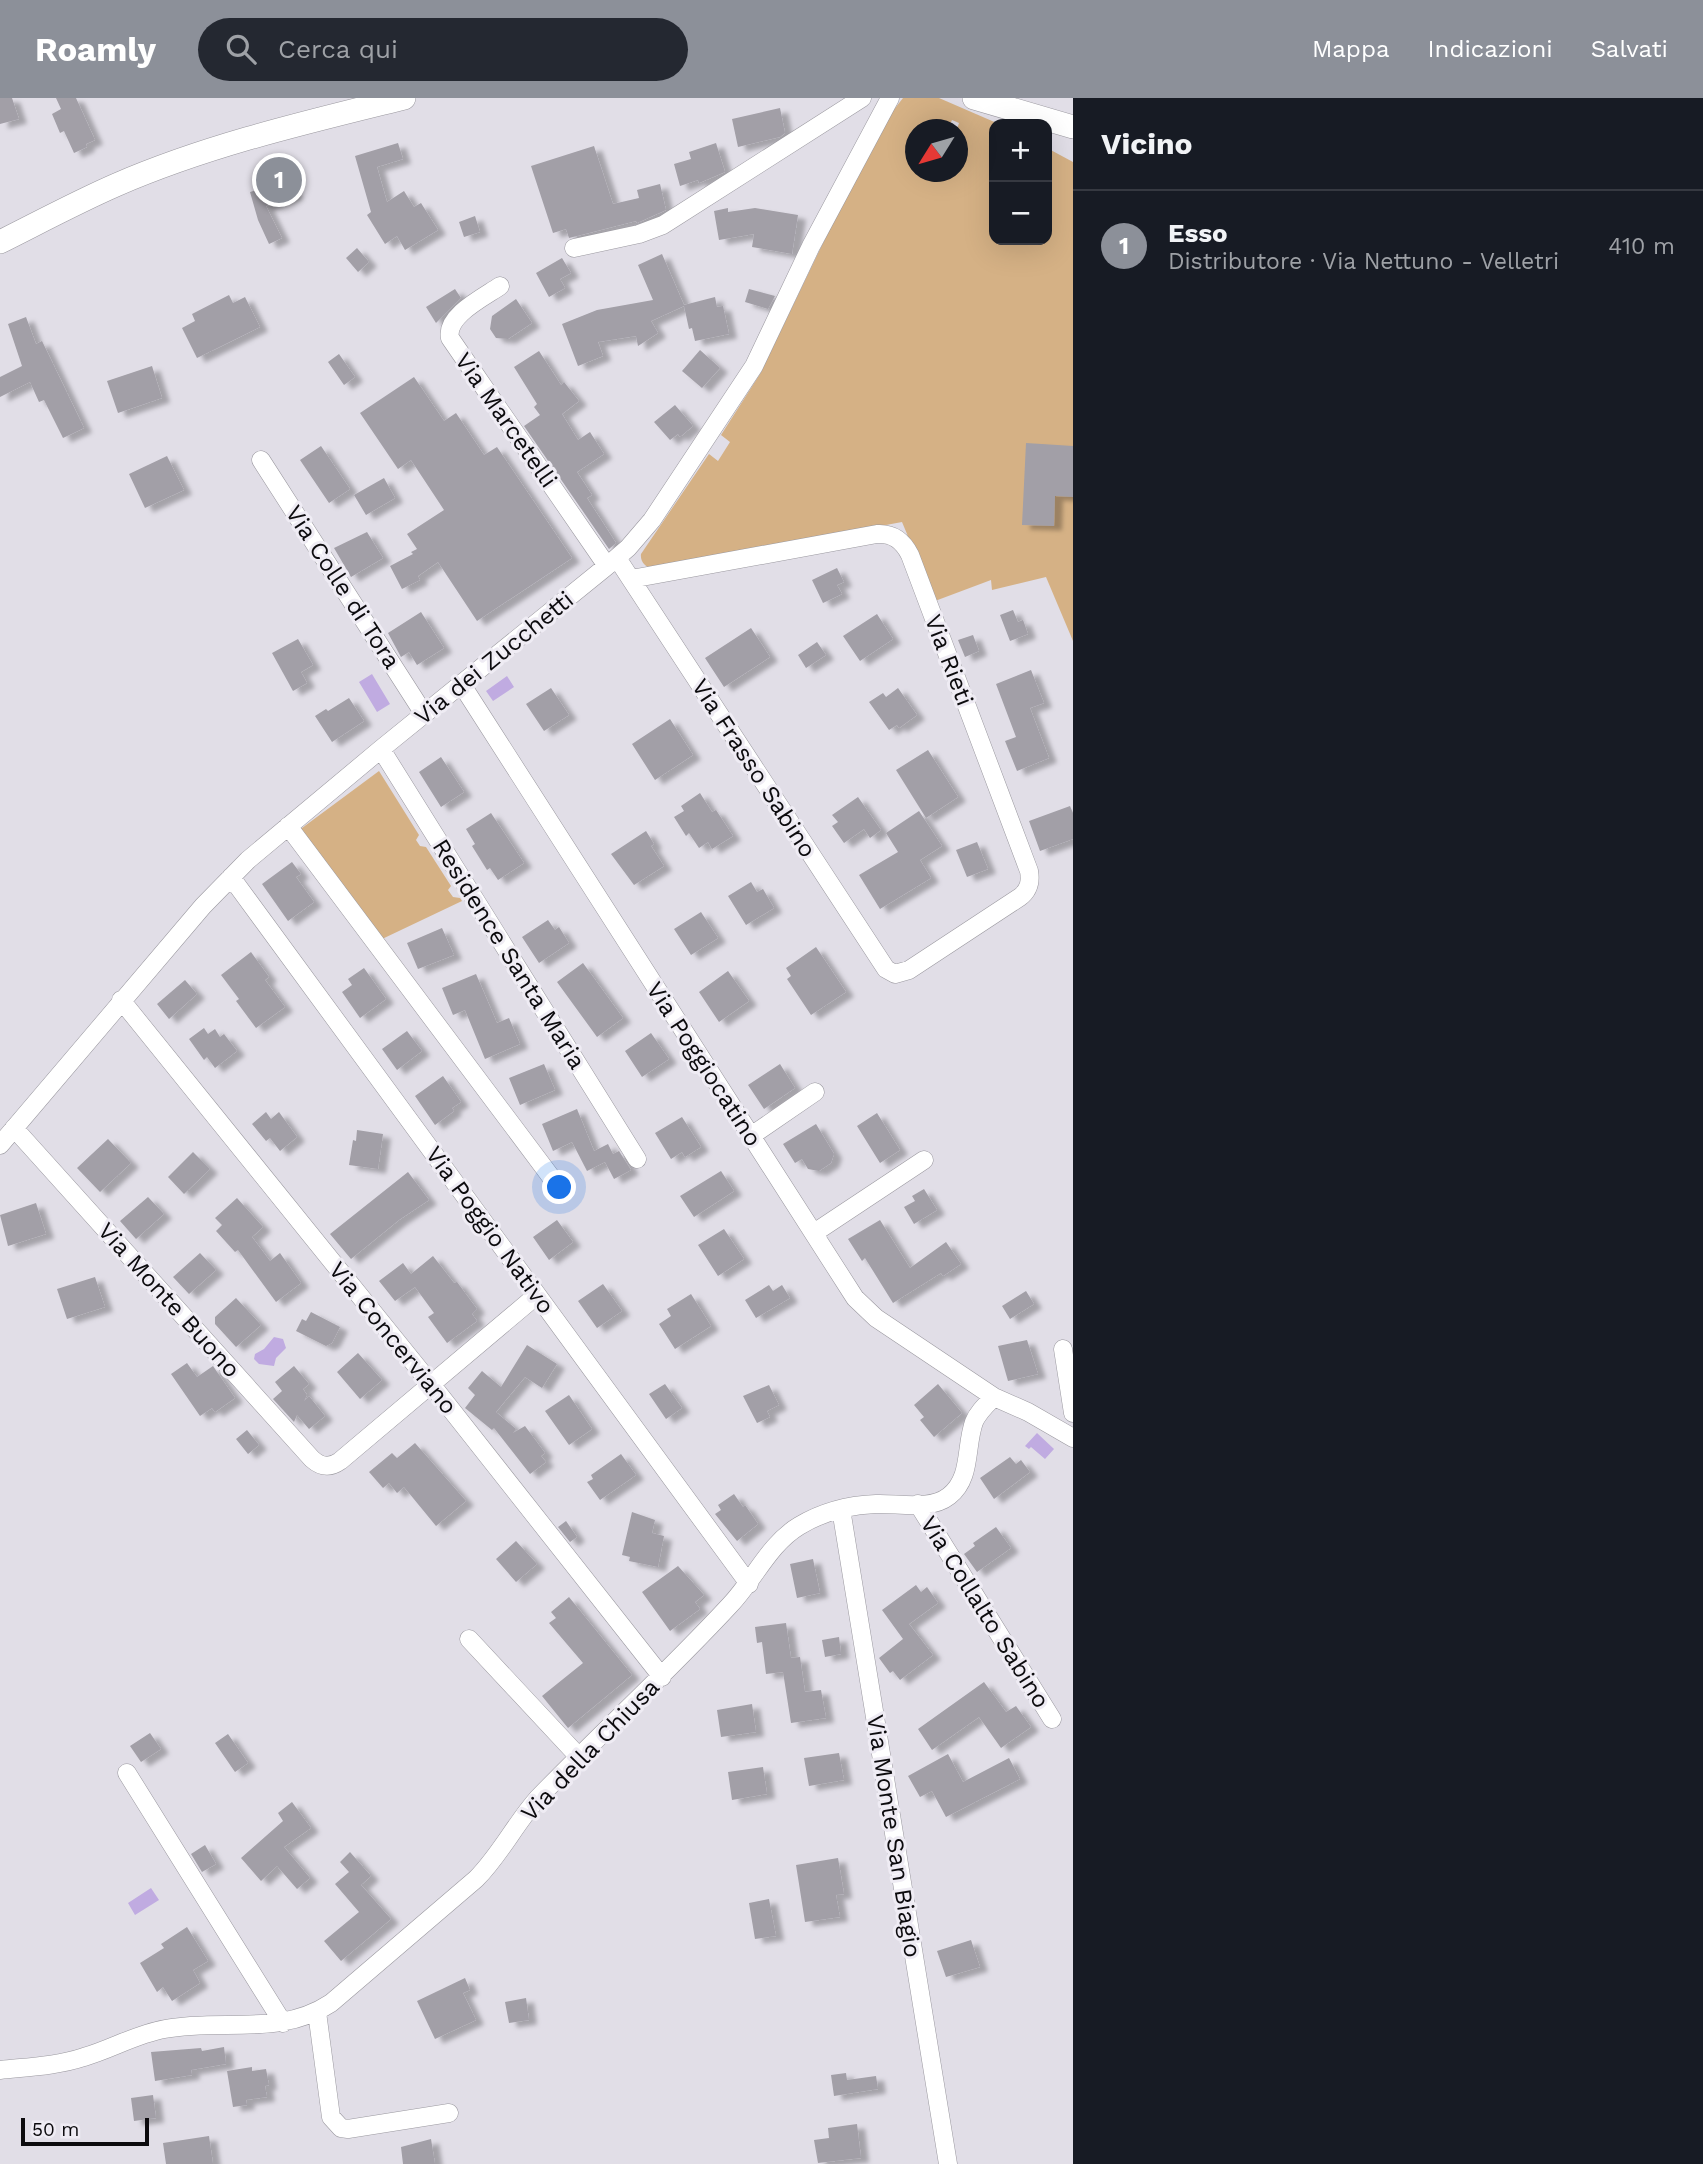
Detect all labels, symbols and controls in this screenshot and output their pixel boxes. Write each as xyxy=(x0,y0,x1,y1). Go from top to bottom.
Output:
search box xyxy=(198,18,688,81)
text: Roamly xyxy=(35,30,156,69)
icon: search xyxy=(222,30,260,68)
text: Cerca qui xyxy=(278,34,398,64)
text: Mappa xyxy=(1312,35,1390,63)
text: Indicazioni xyxy=(1428,35,1553,63)
text: Salvati xyxy=(1591,35,1668,63)
north arrow xyxy=(905,119,968,182)
map controls xyxy=(989,119,1052,245)
button: + xyxy=(989,119,1052,182)
text: Vicino xyxy=(1101,126,1193,161)
pin: 1 xyxy=(256,154,302,206)
button: − xyxy=(989,182,1052,245)
text: Esso xyxy=(1168,218,1228,248)
text: 1 xyxy=(1119,233,1129,260)
text: 410 m xyxy=(1608,233,1675,260)
text: Distributore · Via Nettuno - Velletri xyxy=(1168,248,1559,275)
street label: Via Marcetelli xyxy=(449,347,563,493)
street label: Via Colle di Tora xyxy=(280,500,406,674)
street label: Via dei Zucchetti xyxy=(409,585,579,731)
street label: Via Rieti xyxy=(919,610,979,710)
street label: Via Frasso Sabino xyxy=(686,674,822,862)
street label: Residence Santa Maria xyxy=(427,834,591,1074)
street label: Via Poggiocatino xyxy=(640,976,768,1152)
street label: Via Poggio Nativo xyxy=(420,1141,560,1319)
your location xyxy=(542,1170,576,1204)
street label: Via Monte Buono xyxy=(92,1217,246,1383)
street label: Via Concerviano xyxy=(323,1256,463,1420)
street label: Via Collalto Sabino xyxy=(915,1511,1055,1713)
street label: Via della Chiusa xyxy=(515,1673,665,1827)
street label: Via Monte San Biagio xyxy=(861,1713,927,1959)
scale bar xyxy=(21,2115,149,2147)
text: 50 m xyxy=(32,2118,79,2141)

